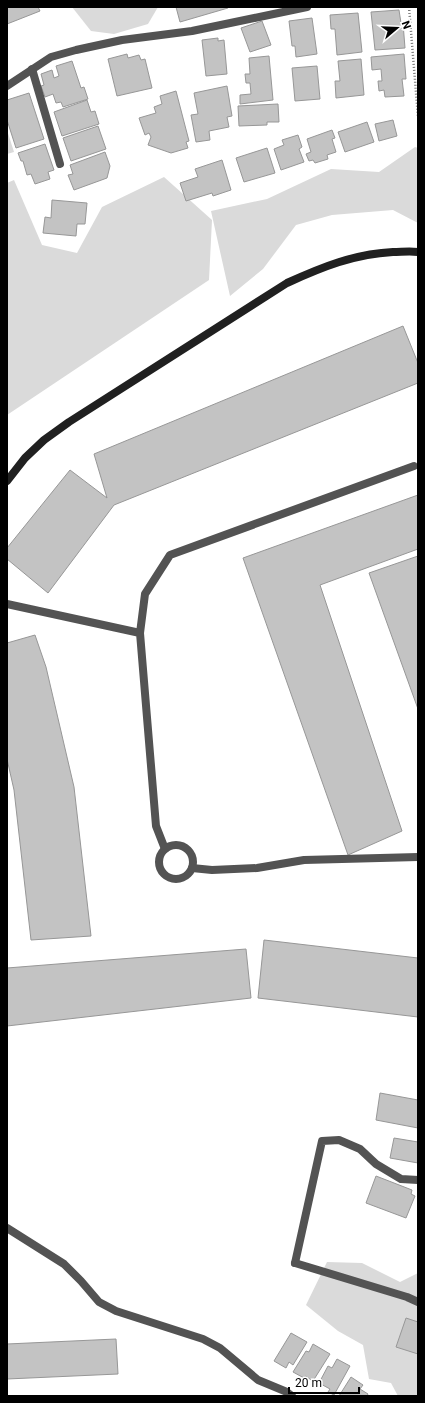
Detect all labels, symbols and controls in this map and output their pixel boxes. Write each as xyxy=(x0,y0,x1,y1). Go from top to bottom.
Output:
north arrow xyxy=(377,8,417,48)
text: N xyxy=(399,19,413,31)
scale bar xyxy=(289,1369,359,1395)
text: 20 m xyxy=(295,1376,322,1390)

